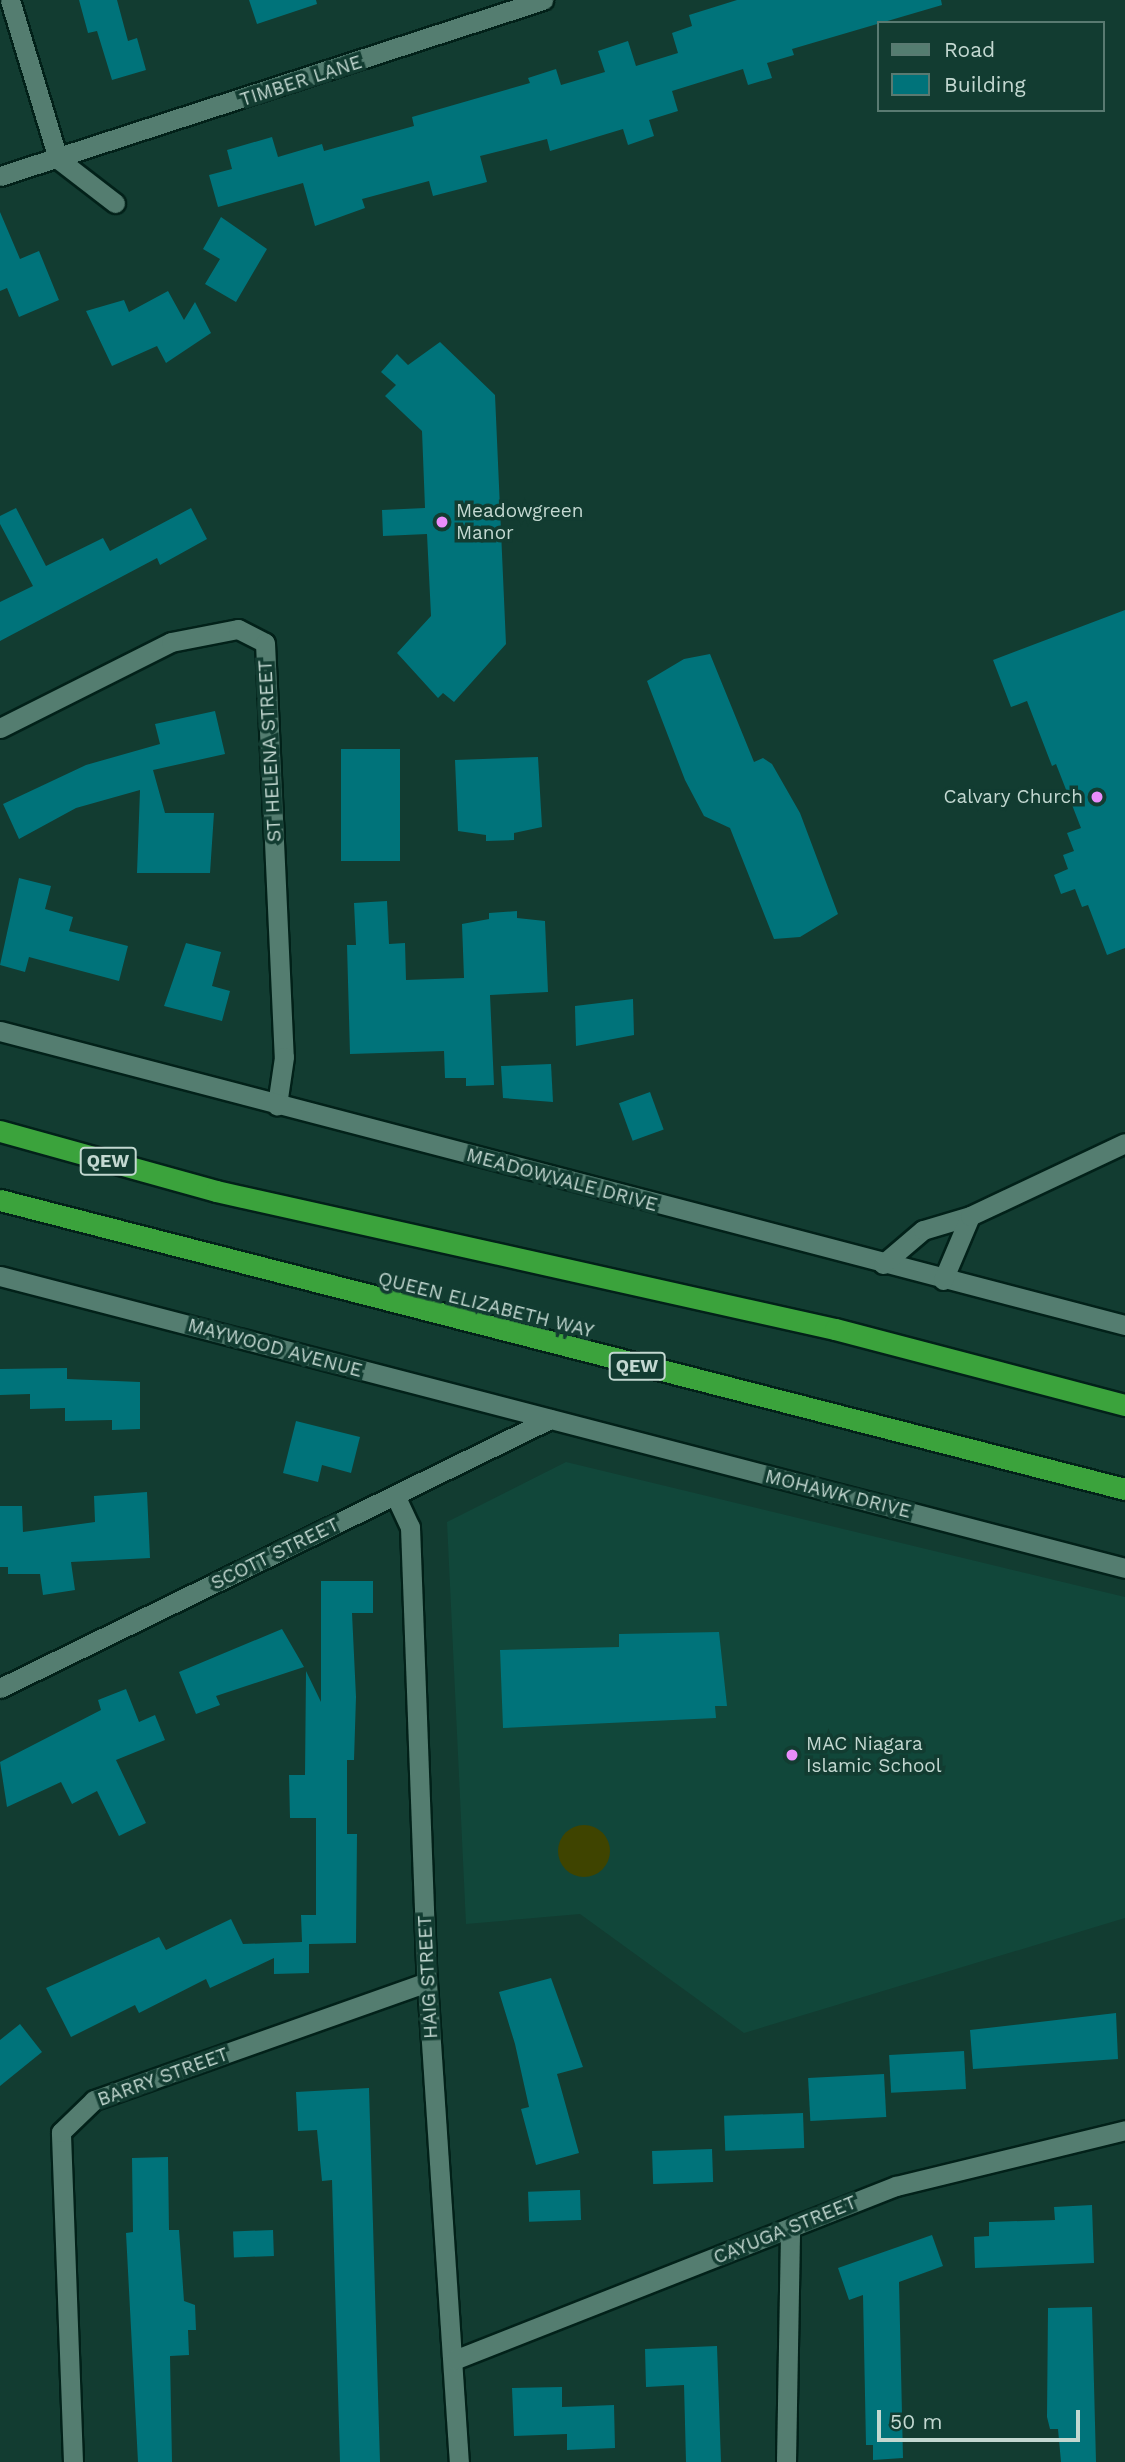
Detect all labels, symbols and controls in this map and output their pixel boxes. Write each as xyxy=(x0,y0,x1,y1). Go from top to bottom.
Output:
legend xyxy=(876,21,1104,112)
text: Road xyxy=(944,37,995,62)
street label: TIMBER LANE xyxy=(237,51,365,111)
text: Building xyxy=(944,72,1026,97)
place label: Meadowgreen Manor xyxy=(456,500,584,544)
marker: Meadowgreen Manor xyxy=(434,514,450,530)
street label: ST HELENA STREET xyxy=(254,659,286,843)
place label: Calvary Church xyxy=(943,786,1083,808)
marker: Calvary Church xyxy=(1089,789,1105,805)
street label: MEADOWVALE DRIVE xyxy=(464,1143,660,1217)
road number: QEW xyxy=(78,1146,138,1176)
street label: QUEEN ELIZABETH WAY xyxy=(376,1267,596,1343)
street label: MAYWOOD AVENUE xyxy=(185,1314,365,1382)
road number: QEW xyxy=(607,1352,667,1380)
street label: MOHAWK DRIVE xyxy=(763,1465,913,1523)
street label: SCOTT STREET xyxy=(207,1513,343,1595)
place label: MAC Niagara Islamic School xyxy=(806,1733,942,1777)
marker: MAC Niagara Islamic School xyxy=(784,1747,800,1763)
street label: HAIG STREET xyxy=(413,1915,443,2039)
street label: BARRY STREET xyxy=(94,2043,232,2111)
street label: CAYUGA STREET xyxy=(710,2191,860,2269)
scale bar xyxy=(880,2396,1083,2440)
text: 50 m xyxy=(890,2409,942,2434)

